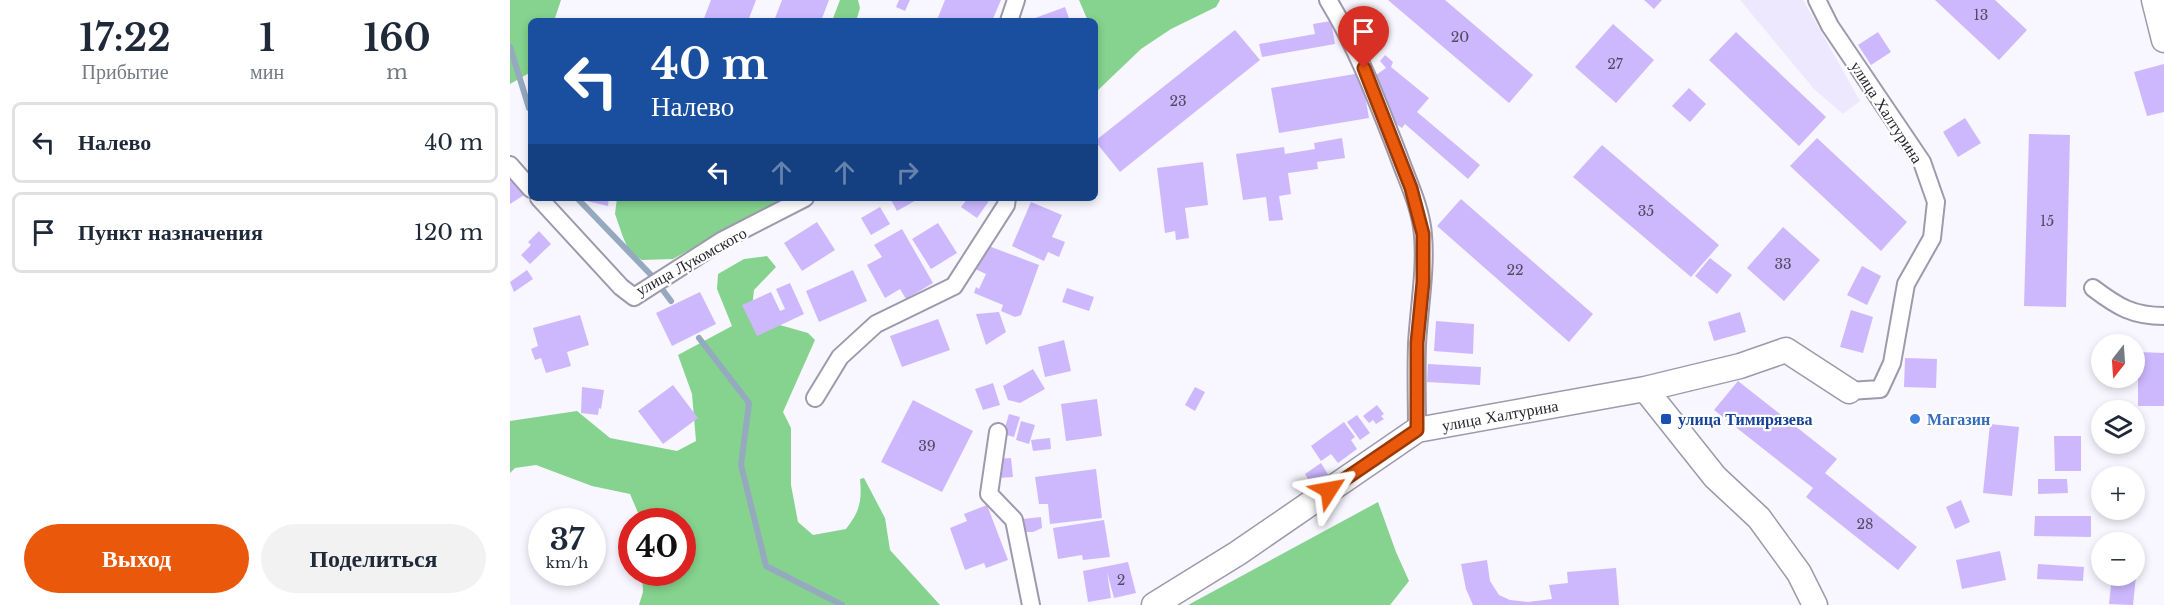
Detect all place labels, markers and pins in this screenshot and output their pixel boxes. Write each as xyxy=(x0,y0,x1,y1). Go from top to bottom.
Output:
pin xyxy=(1338,6,1389,68)
place label: улица Тимирязева xyxy=(1678,409,1813,429)
place label: Магазин xyxy=(1927,409,1990,429)
marker: улица Тимирязева xyxy=(1659,412,1673,426)
marker: Магазин xyxy=(1908,412,1922,426)

